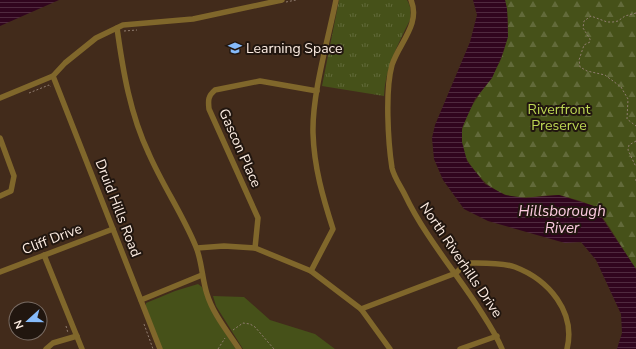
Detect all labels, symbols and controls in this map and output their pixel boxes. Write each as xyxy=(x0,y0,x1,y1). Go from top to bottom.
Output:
place label: Learning Space xyxy=(246,39,342,58)
school or university icon: Learning Space xyxy=(227,40,243,56)
park label: Riverfront Preserve xyxy=(528,100,590,135)
street label: Gascon Place xyxy=(214,106,266,190)
street label: Druid Hills Road xyxy=(91,156,145,260)
street label: North Riverhills Drive xyxy=(415,199,507,321)
water label: Hillsborough River xyxy=(518,201,606,238)
street label: Cliff Drive xyxy=(19,219,85,259)
north arrow xyxy=(8,301,48,341)
text: N xyxy=(11,318,28,331)

